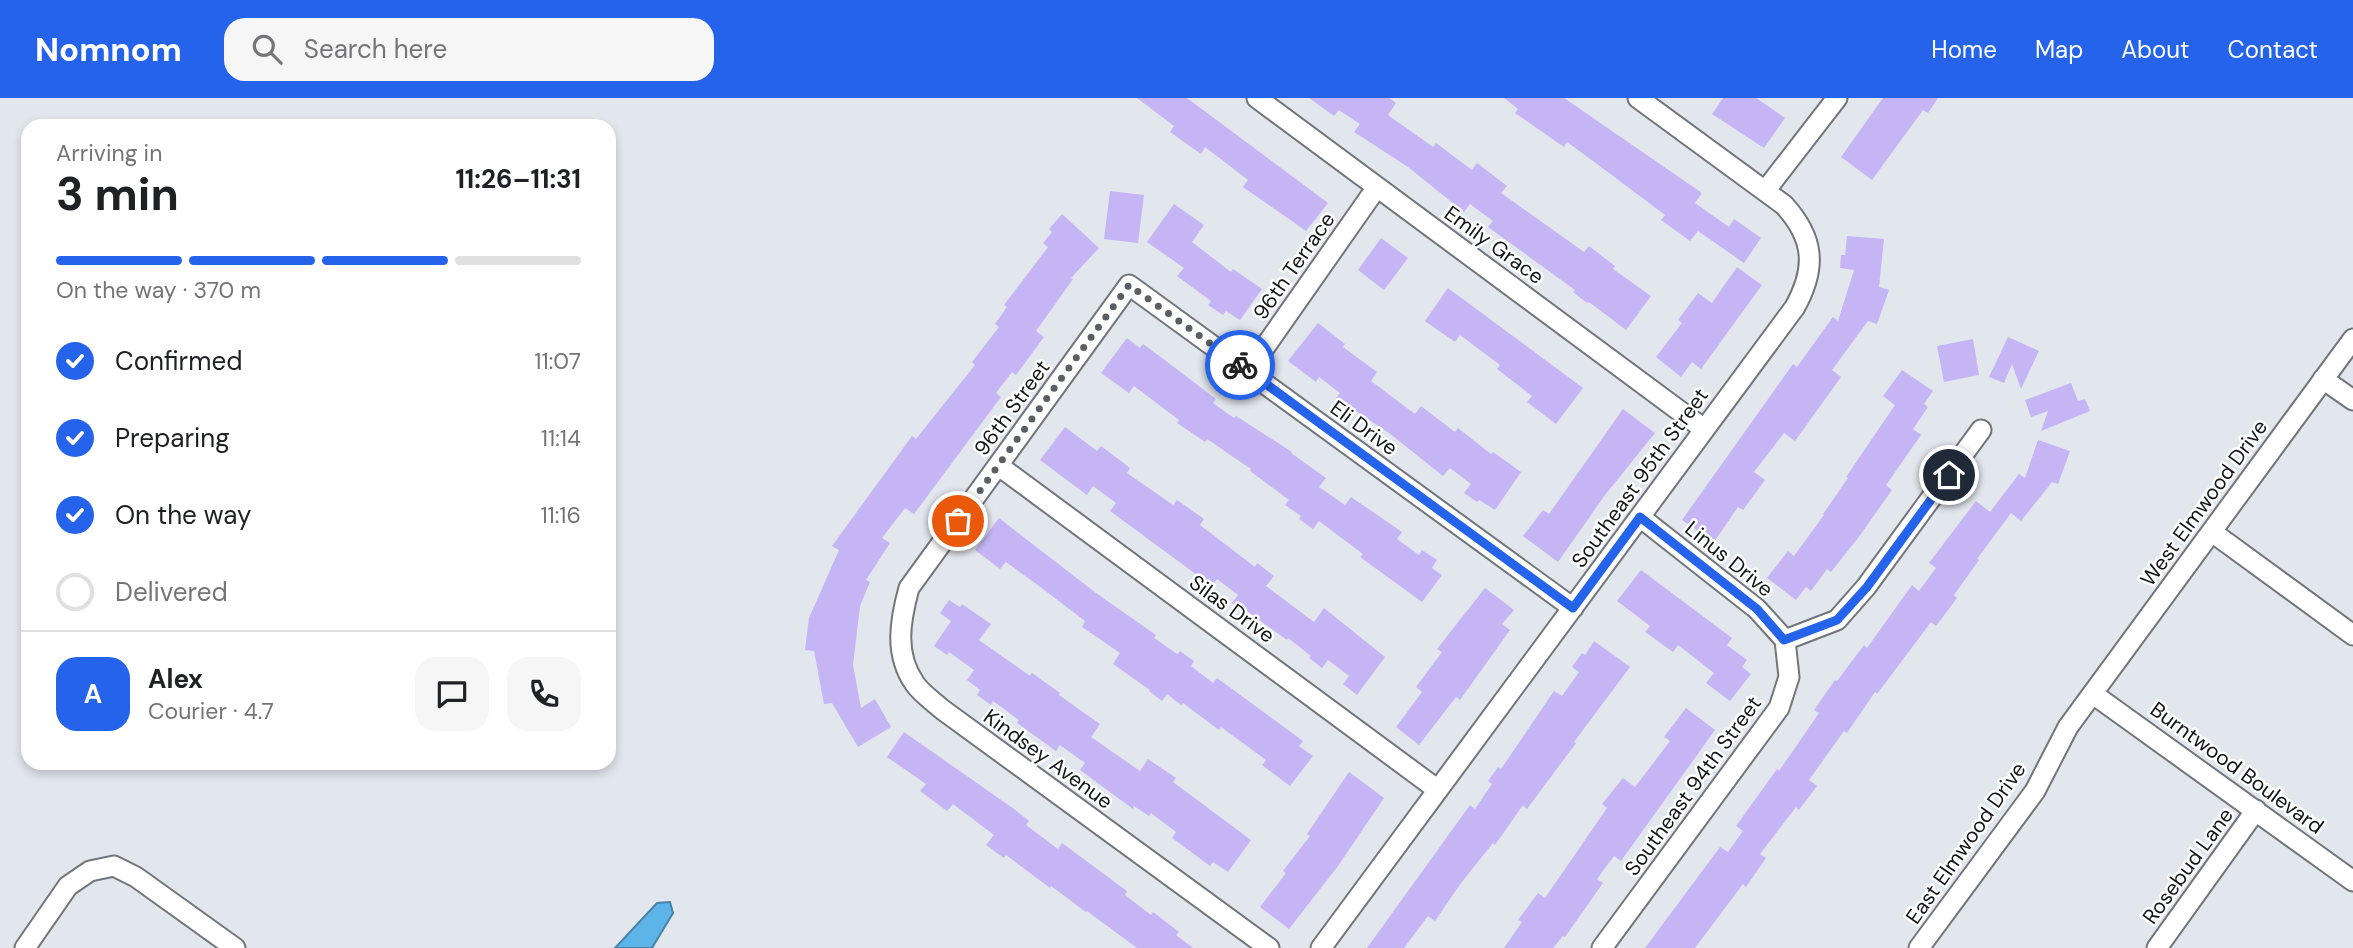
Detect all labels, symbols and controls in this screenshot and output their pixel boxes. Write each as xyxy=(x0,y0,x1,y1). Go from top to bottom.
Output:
search box xyxy=(224,18,714,81)
text: Nomnom xyxy=(35,28,182,71)
icon: search xyxy=(248,30,286,68)
text: Search here xyxy=(304,32,447,66)
text: Home xyxy=(1931,34,1997,65)
text: Map xyxy=(2035,34,2083,65)
text: About xyxy=(2121,34,2190,65)
text: Contact xyxy=(2228,34,2318,65)
text: Arriving in xyxy=(56,138,162,168)
text: 11:26–11:31 xyxy=(455,162,581,196)
text: 3 min xyxy=(56,164,179,224)
street label: Emily Grace xyxy=(1439,199,1549,291)
street label: 96th Terrace xyxy=(1247,207,1341,325)
text: On the way · 370 m xyxy=(56,275,261,305)
courier xyxy=(1205,330,1275,400)
icon: check xyxy=(56,342,94,380)
text: Confirmed xyxy=(115,344,242,378)
text: 11:07 xyxy=(534,346,581,376)
icon: bike xyxy=(1221,346,1259,384)
street label: 96th Street xyxy=(968,355,1056,461)
street label: Southeast 95th Street xyxy=(1565,383,1715,573)
street label: Eli Drive xyxy=(1325,394,1403,462)
street label: West Elmwood Drive xyxy=(2134,414,2274,592)
icon: check xyxy=(56,419,94,457)
text: Preparing xyxy=(115,421,230,455)
text: 11:14 xyxy=(541,423,581,453)
pin xyxy=(1919,445,1979,505)
icon: home xyxy=(1930,456,1968,494)
pin xyxy=(928,491,988,551)
icon: check xyxy=(56,496,94,534)
text: On the way xyxy=(115,498,251,532)
text: 11:16 xyxy=(540,500,581,530)
icon: bag xyxy=(939,502,977,540)
street label: Linus Drive xyxy=(1679,515,1779,603)
street label: Silas Drive xyxy=(1184,569,1280,650)
text: Delivered xyxy=(115,575,228,609)
button: chat xyxy=(415,657,489,731)
button: phone xyxy=(507,657,581,731)
text: Alex xyxy=(148,662,203,696)
text: A xyxy=(84,677,102,711)
street label: Southeast 94th Street xyxy=(1618,691,1768,881)
text: Courier · 4.7 xyxy=(148,696,274,726)
street label: Burntwood Boulevard xyxy=(2145,696,2329,840)
street label: Kindsey Avenue xyxy=(978,703,1118,815)
street label: East Elmwood Drive xyxy=(1900,757,2032,929)
street label: Rosebud Lane xyxy=(2136,802,2240,930)

